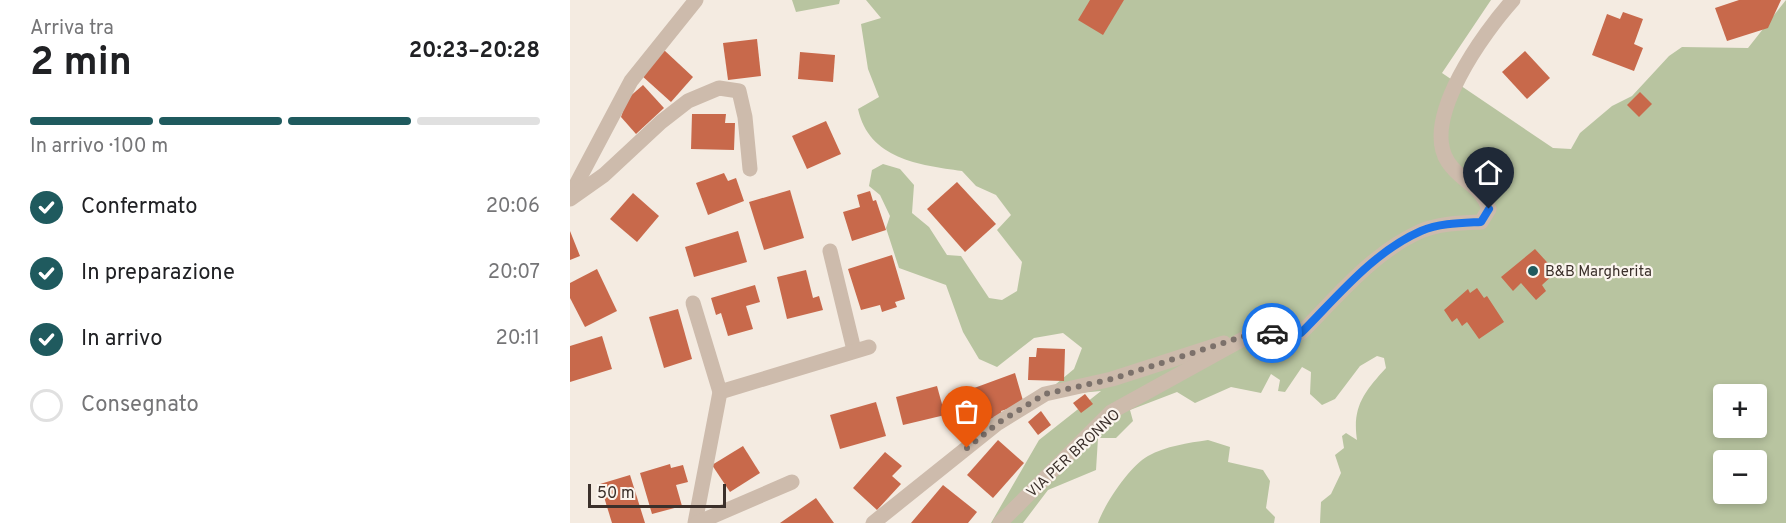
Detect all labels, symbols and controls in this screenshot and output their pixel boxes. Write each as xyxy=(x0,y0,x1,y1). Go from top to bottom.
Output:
text: Arriva tra xyxy=(30,16,114,42)
text: 20:23–20:28 xyxy=(409,38,540,65)
text: 2 min xyxy=(30,40,132,89)
text: In arrivo · 100 m xyxy=(30,134,168,160)
pin xyxy=(1463,147,1514,209)
icon: home xyxy=(1472,156,1505,189)
icon: check xyxy=(30,191,63,224)
text: Confermato xyxy=(81,194,198,221)
text: 20:06 xyxy=(486,194,540,220)
icon: check xyxy=(30,257,63,290)
text: In preparazione xyxy=(81,260,235,287)
text: 20:07 xyxy=(488,260,540,286)
place label: B&B Margherita xyxy=(1545,263,1652,282)
marker: B&B Margherita xyxy=(1526,264,1540,278)
courier xyxy=(1242,303,1302,363)
icon: car xyxy=(1256,317,1289,350)
icon: check xyxy=(30,323,63,356)
text: In arrivo xyxy=(81,326,163,353)
text: 20:11 xyxy=(496,326,540,352)
map controls xyxy=(1713,384,1767,504)
button: + xyxy=(1713,384,1767,438)
pin xyxy=(941,386,992,448)
text: Consegnato xyxy=(81,392,199,419)
icon: bag xyxy=(950,395,983,428)
street label: VIA PER BRONNO xyxy=(1023,406,1125,502)
button: − xyxy=(1713,450,1767,504)
scale bar xyxy=(588,481,726,508)
text: 50 m xyxy=(597,484,635,504)

